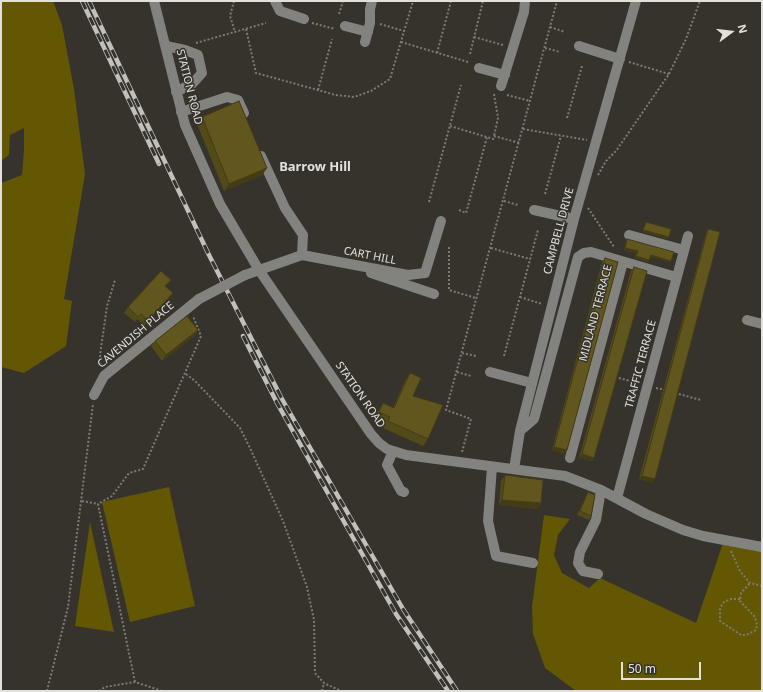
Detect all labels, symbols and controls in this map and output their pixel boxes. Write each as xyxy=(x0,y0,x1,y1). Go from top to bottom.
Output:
north arrow xyxy=(711,12,751,52)
text: N xyxy=(735,22,751,35)
street label: STATION ROAD xyxy=(173,48,205,126)
district label: Barrow Hill xyxy=(279,159,351,175)
street label: CAMPBELL DRIVE xyxy=(541,186,577,276)
street label: CART HILL xyxy=(343,244,397,268)
street label: MIDLAND TERRACE xyxy=(577,263,615,363)
street label: CAVENDISH PLACE xyxy=(95,299,177,371)
street label: TRAFFIC TERRACE xyxy=(623,318,659,410)
street label: STATION ROAD xyxy=(332,359,388,431)
scale bar xyxy=(623,654,703,680)
text: 50 m xyxy=(628,660,656,677)

